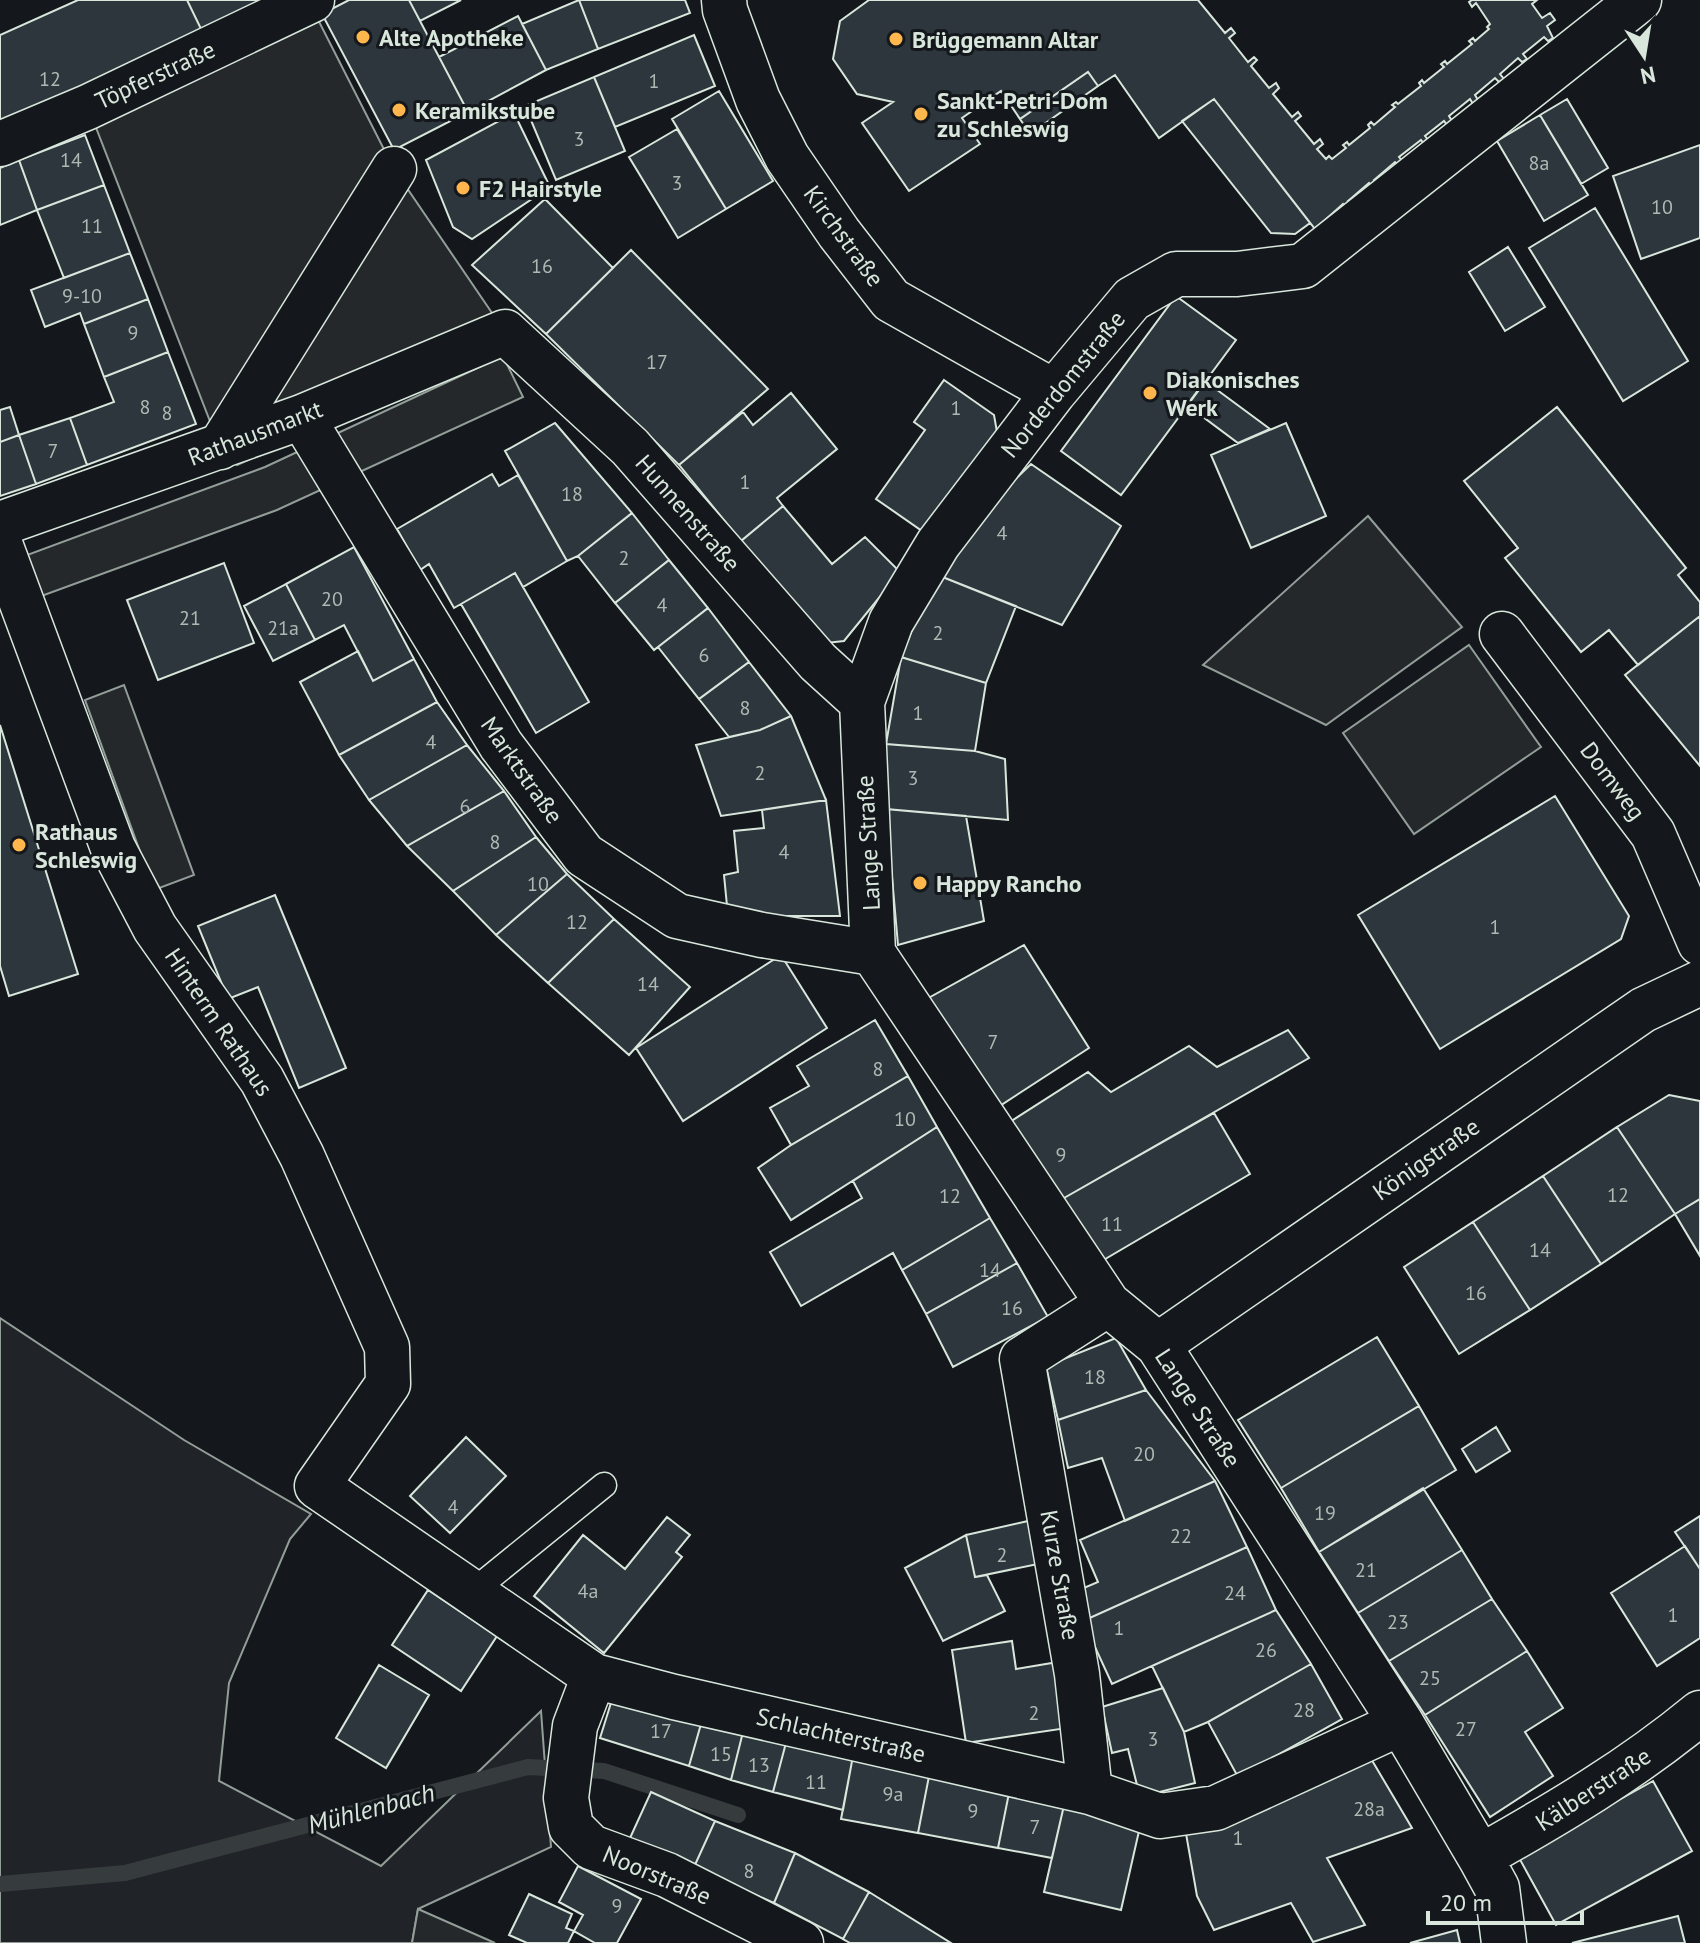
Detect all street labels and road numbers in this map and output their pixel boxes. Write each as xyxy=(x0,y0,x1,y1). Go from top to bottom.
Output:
street label: Töpferstraße xyxy=(90,34,220,116)
street label: Kirchstraße xyxy=(797,179,891,293)
street label: Norderdomstraße xyxy=(994,304,1132,464)
street label: Rathausmarkt xyxy=(183,393,327,473)
street label: Hunnenstraße xyxy=(629,448,747,578)
street label: Marktstraße xyxy=(474,711,570,829)
street label: Domweg xyxy=(1573,736,1653,826)
street label: Lange Straße xyxy=(849,774,887,912)
street label: Hinterm Rathaus xyxy=(158,942,280,1102)
street label: Königstraße xyxy=(1367,1111,1485,1207)
street label: Lange Straße xyxy=(1148,1343,1248,1473)
street label: Kurze Straße xyxy=(1033,1508,1087,1642)
street label: Schlachterstraße xyxy=(753,1700,929,1770)
street label: Kälberstraße xyxy=(1529,1740,1657,1838)
street label: Noorstraße xyxy=(598,1838,716,1912)

